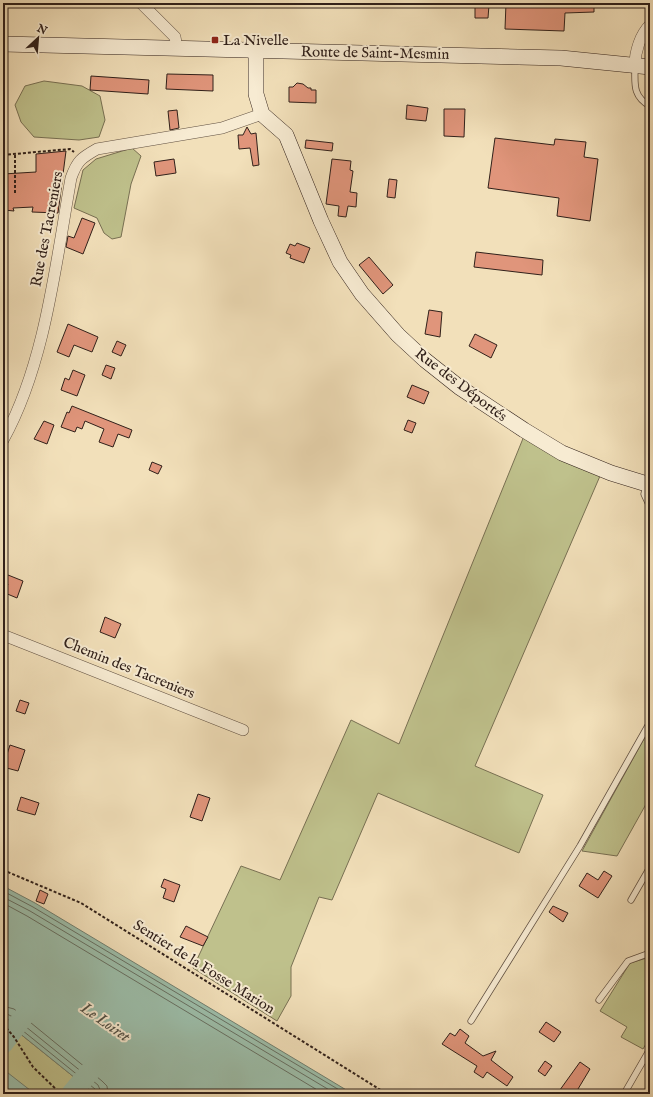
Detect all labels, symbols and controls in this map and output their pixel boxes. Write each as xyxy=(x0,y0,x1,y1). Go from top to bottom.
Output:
north arrow xyxy=(18,18,58,58)
text: N xyxy=(34,21,50,38)
place label: La Nivelle xyxy=(223,31,289,50)
marker: La Nivelle xyxy=(210,35,220,45)
street label: Route de Saint-Mesmin xyxy=(301,42,449,64)
street label: Rue des Tacreniers xyxy=(26,170,68,288)
street label: Rue des Déportés xyxy=(411,344,511,426)
street label: Chemin des Tacreniers xyxy=(60,633,198,703)
street label: Sentier de la Fosse Marion xyxy=(130,916,278,1018)
water label: Le Loiret xyxy=(76,998,134,1048)

